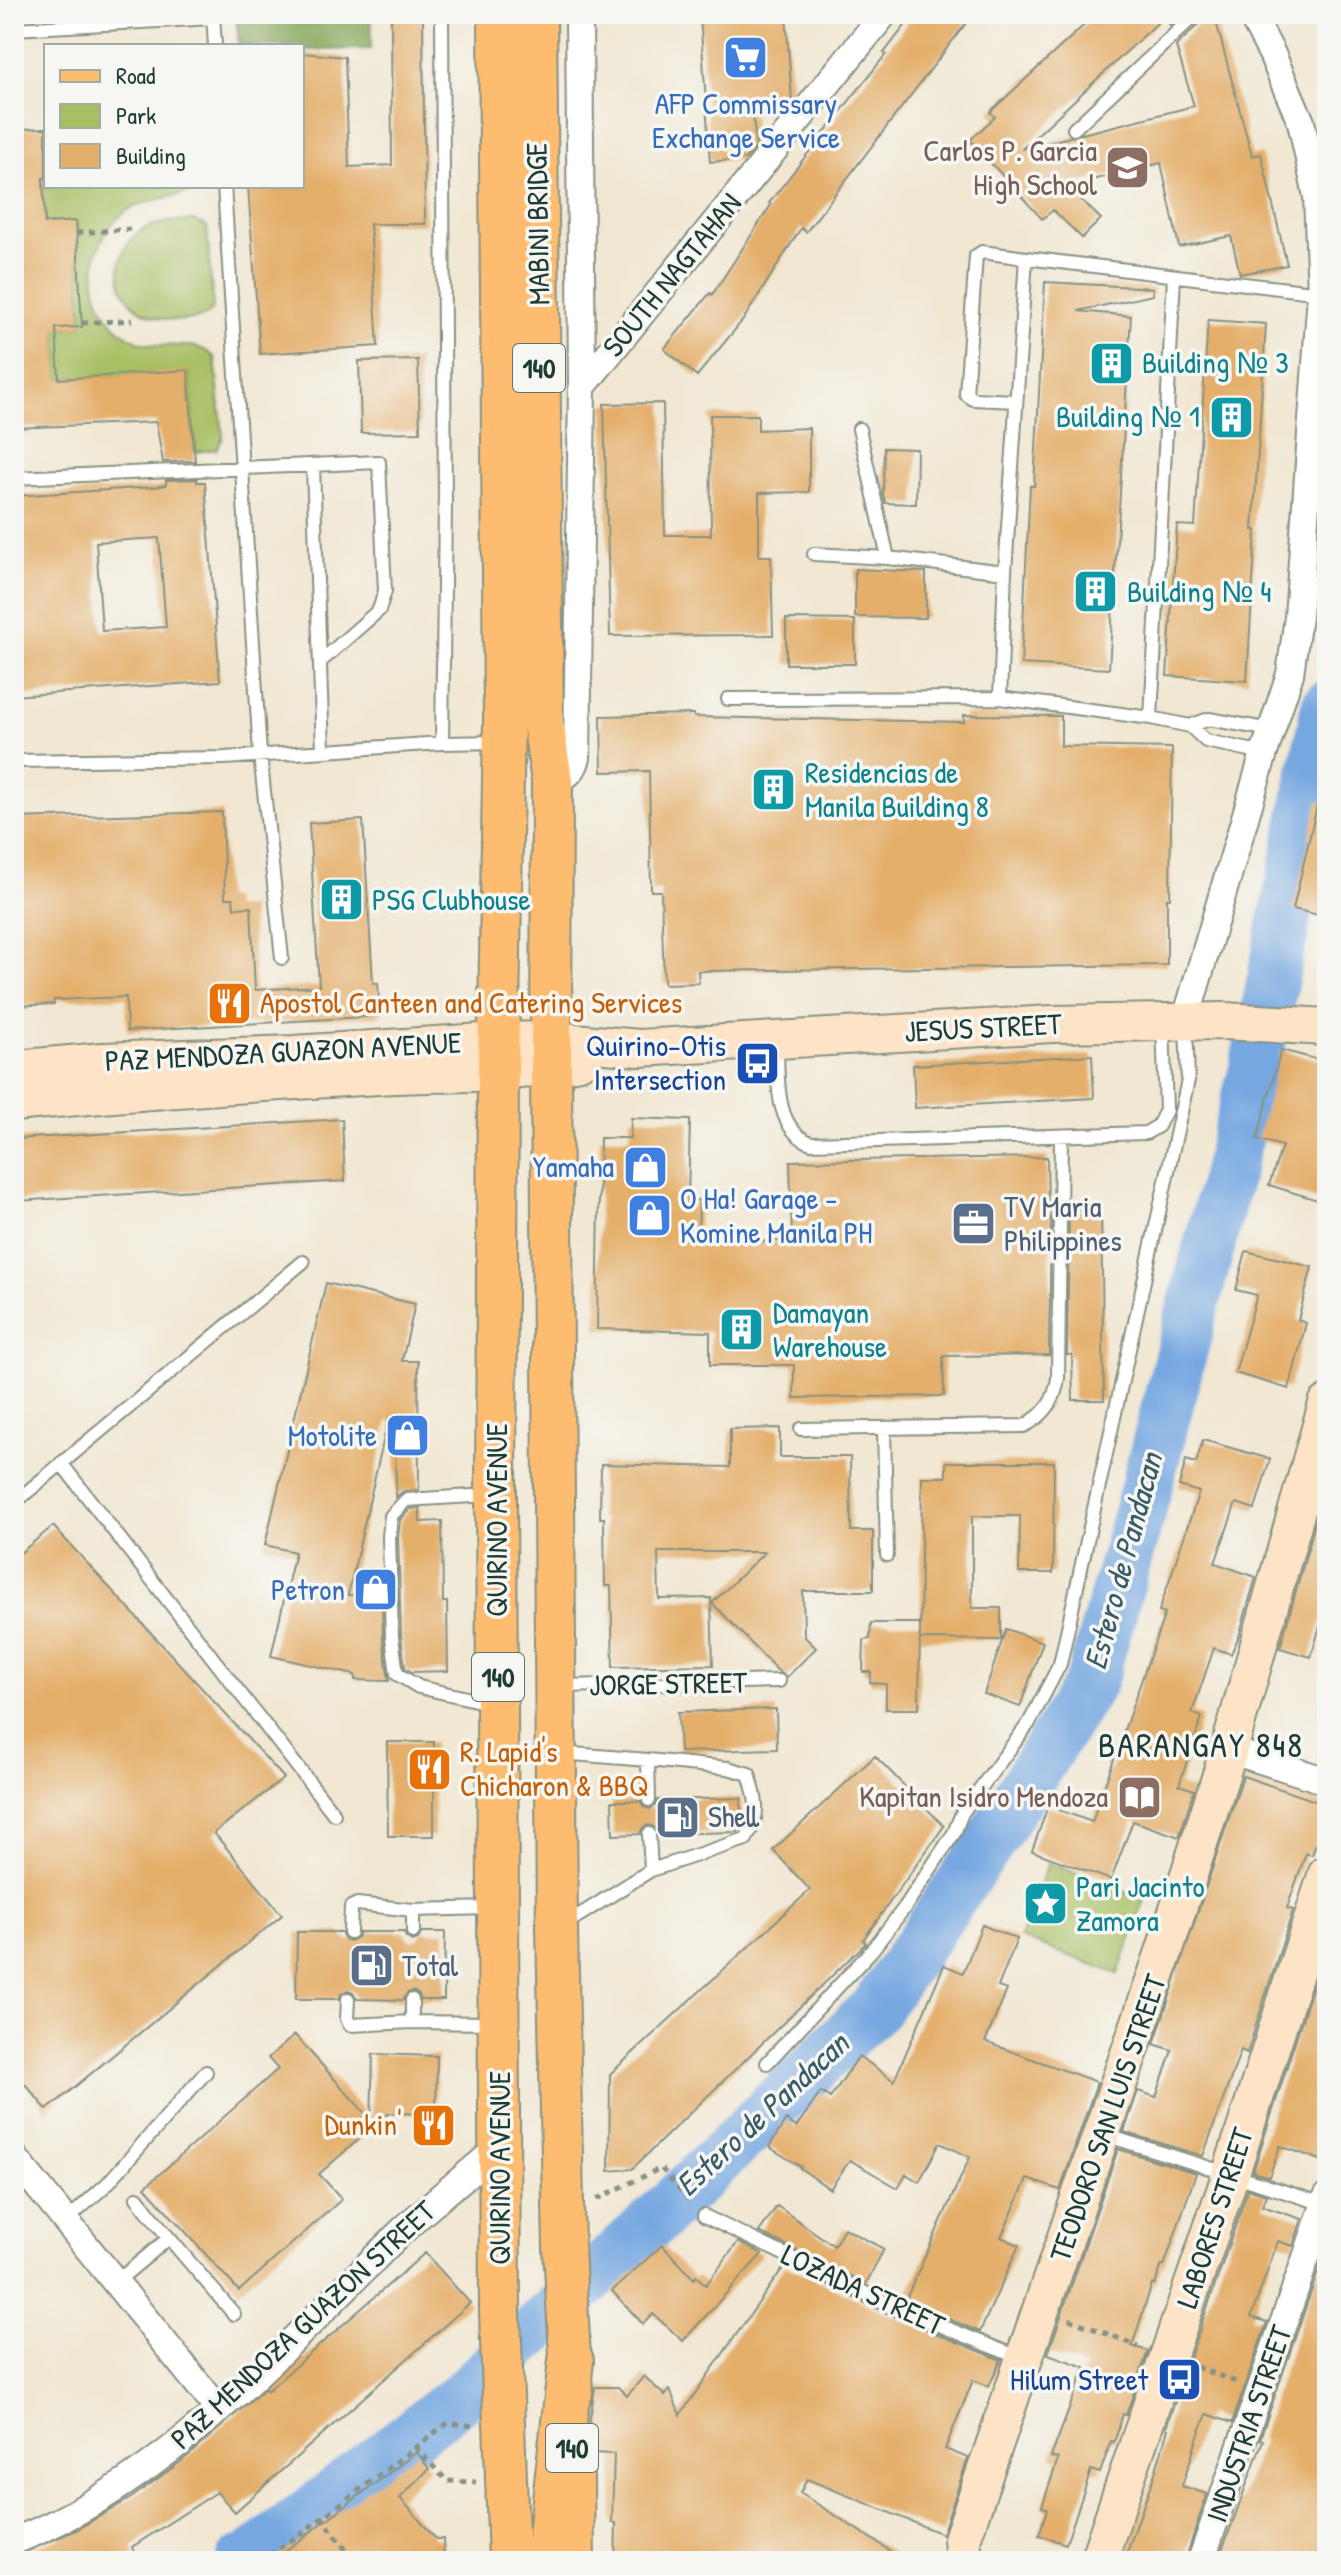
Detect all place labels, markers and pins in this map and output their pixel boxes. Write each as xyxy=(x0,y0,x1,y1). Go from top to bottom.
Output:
supermarket icon: AFP Commissary Exchange Service xyxy=(722,34,770,82)
place label: AFP Commissary Exchange Service xyxy=(652,83,840,157)
place label: Carlos P. Garcia High School xyxy=(923,130,1097,204)
school or university icon: Carlos P. Garcia High School xyxy=(1104,144,1152,192)
building icon: Building № 3 xyxy=(1087,339,1135,387)
place label: Building № 3 xyxy=(1142,342,1289,382)
building icon: Building № 1 xyxy=(1207,393,1255,441)
place label: Building № 1 xyxy=(1056,396,1200,436)
building icon: Building № 4 xyxy=(1072,568,1120,616)
place label: Building № 4 xyxy=(1127,571,1271,611)
place label: Residencias de Manila Building 8 xyxy=(805,752,989,826)
building icon: Residencias de Manila Building 8 xyxy=(750,766,798,814)
building icon: PSG Clubhouse xyxy=(317,876,365,924)
place label: PSG Clubhouse xyxy=(372,879,531,919)
restaurant icon: Apostol Canteen and Catering Services xyxy=(205,979,253,1027)
place label: Apostol Canteen and Catering Services xyxy=(260,982,682,1022)
place label: Quirino–Otis Intersection xyxy=(586,1025,726,1099)
bus stop icon: Quirino–Otis Intersection xyxy=(733,1039,781,1087)
shop icon: Yamaha xyxy=(621,1143,669,1191)
place label: Yamaha xyxy=(532,1146,614,1186)
place label: O Ha! Garage - Komine Manila PH xyxy=(680,1178,872,1252)
place label: TV Maria Philippines xyxy=(1004,1186,1122,1260)
shop icon: O Ha! Garage - Komine Manila PH xyxy=(625,1192,673,1240)
office icon: TV Maria Philippines xyxy=(949,1200,997,1248)
place label: Damayan Warehouse xyxy=(773,1292,887,1366)
building icon: Damayan Warehouse xyxy=(718,1306,766,1354)
shop icon: Motolite xyxy=(384,1412,432,1460)
place label: Motolite xyxy=(288,1415,377,1455)
shop icon: Petron xyxy=(352,1566,400,1614)
place label: Petron xyxy=(271,1569,345,1609)
place label: R. Lapid's Chicharon & BBQ xyxy=(460,1731,649,1805)
restaurant icon: R. Lapid's Chicharon & BBQ xyxy=(405,1745,453,1793)
library icon: Kapitan Isidro Mendoza xyxy=(1115,1773,1163,1821)
place label: Kapitan Isidro Mendoza xyxy=(859,1776,1108,1816)
fuel station icon: Shell xyxy=(653,1793,701,1841)
place label: Shell xyxy=(708,1796,760,1836)
place label: Pari Jacinto Zamora xyxy=(1076,1866,1205,1940)
place icon: Pari Jacinto Zamora xyxy=(1021,1880,1069,1928)
fuel station icon: Total xyxy=(347,1942,395,1990)
place label: Total xyxy=(402,1945,458,1985)
restaurant icon: Dunkin' xyxy=(409,2101,457,2149)
place label: Dunkin' xyxy=(325,2104,402,2144)
bus stop icon: Hilum Street xyxy=(1155,2356,1203,2404)
place label: Hilum Street xyxy=(1010,2359,1149,2399)

